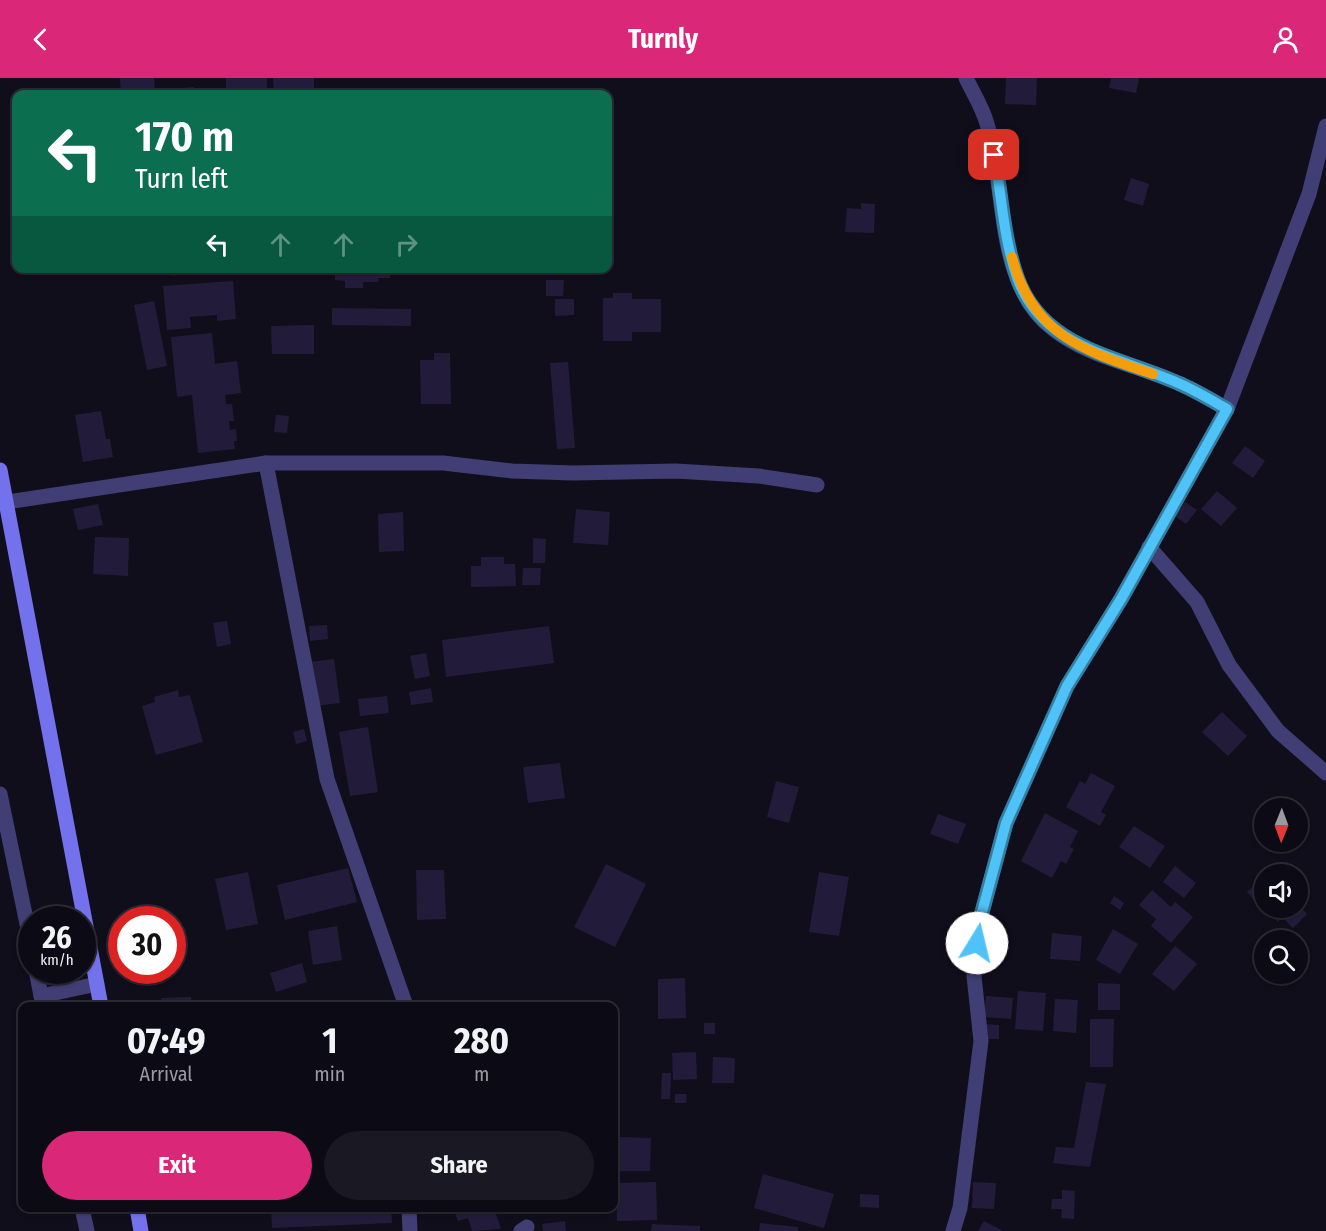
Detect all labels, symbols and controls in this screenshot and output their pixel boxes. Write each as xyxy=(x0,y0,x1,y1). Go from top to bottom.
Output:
icon: back xyxy=(24,23,57,56)
text: Turnly xyxy=(628,23,698,55)
icon: person xyxy=(1269,23,1302,56)
text: 170 m xyxy=(135,112,234,162)
icon: left xyxy=(36,114,114,192)
pin xyxy=(968,129,1019,180)
icon: arrive xyxy=(977,138,1010,171)
text: Turn left xyxy=(135,163,228,195)
icon: left xyxy=(201,228,234,261)
icon: ahead xyxy=(264,228,297,261)
icon: ahead xyxy=(327,228,360,261)
icon: right xyxy=(390,228,423,261)
north arrow xyxy=(1254,798,1308,852)
map controls xyxy=(1254,798,1308,984)
button: sound xyxy=(1254,864,1308,918)
speed limit sign: 30 xyxy=(108,906,186,984)
position arrow xyxy=(945,911,1009,975)
text: 26 xyxy=(42,920,72,956)
button: search xyxy=(1254,930,1308,984)
text: km/h xyxy=(40,951,74,969)
text: 07:49 xyxy=(127,1019,206,1063)
text: 1 xyxy=(322,1019,337,1063)
text: 280 xyxy=(454,1019,509,1063)
text: Arrival xyxy=(140,1062,193,1086)
text: min xyxy=(314,1062,345,1086)
text: m xyxy=(474,1062,489,1086)
button: Exit xyxy=(42,1131,312,1200)
button: Share xyxy=(324,1131,594,1200)

